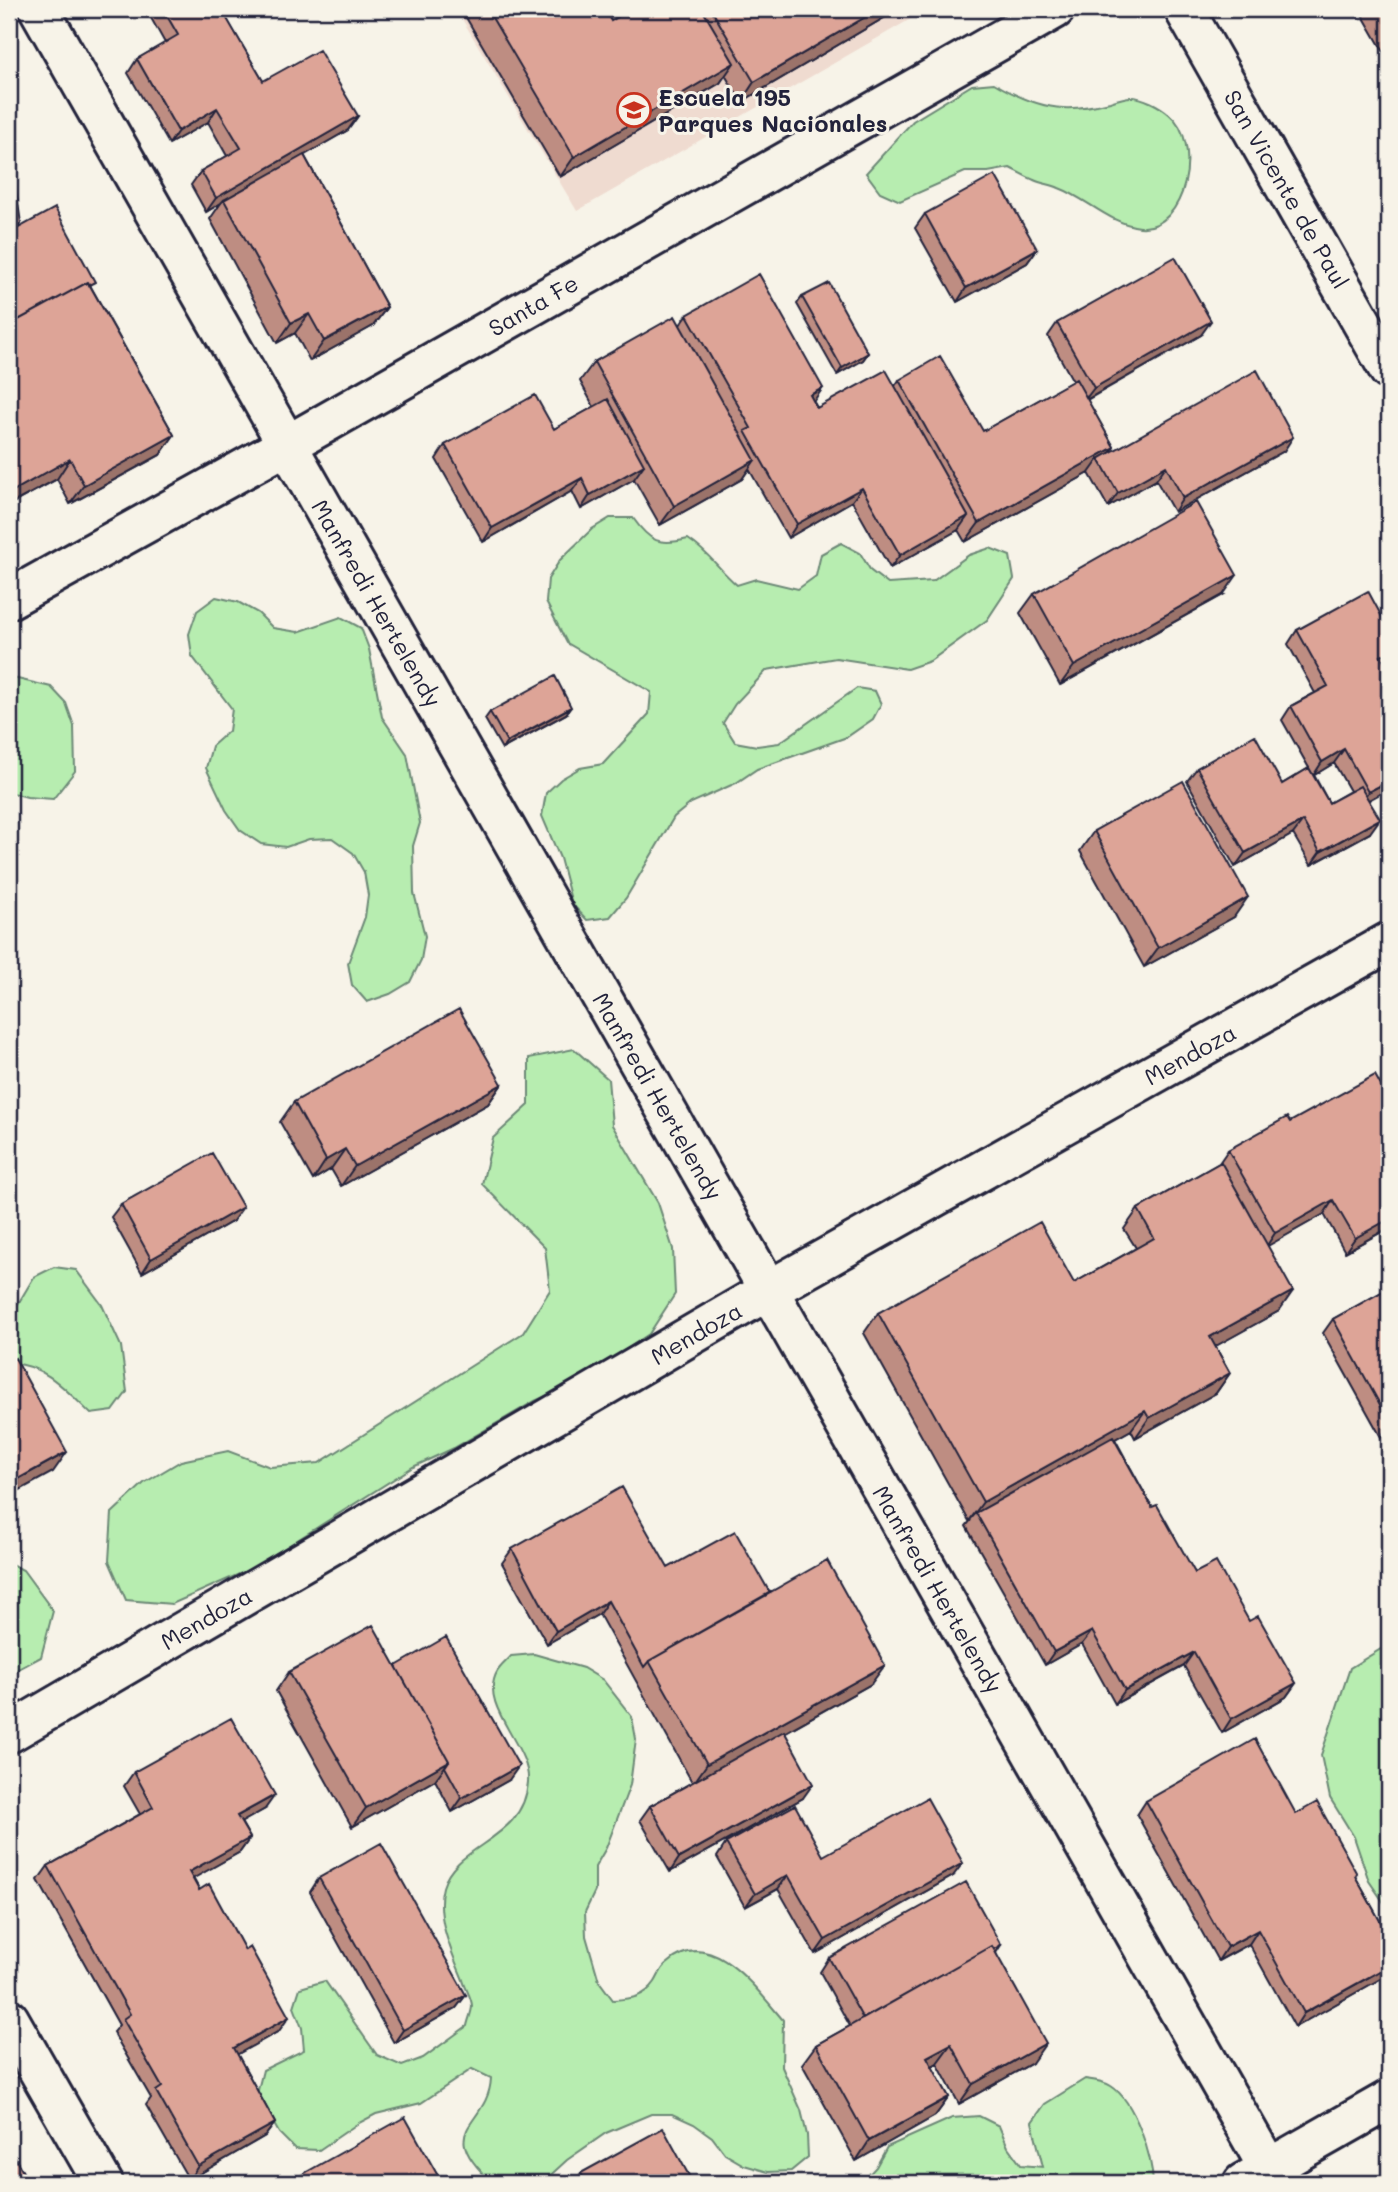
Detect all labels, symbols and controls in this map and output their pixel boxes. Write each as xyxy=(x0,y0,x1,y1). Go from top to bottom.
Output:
place label: Escuela 195 Parques Nacionales xyxy=(658,82,887,138)
street label: San Vicente de Paul xyxy=(1218,84,1356,294)
school or university icon: Escuela 195 Parques Nacionales xyxy=(615,91,653,129)
street label: Santa Fe xyxy=(483,267,583,343)
street label: Manfredi Hertelendy xyxy=(305,494,449,712)
street label: Manfredi Hertelendy xyxy=(586,987,730,1205)
street label: Mendoza xyxy=(1139,1016,1241,1092)
street label: Mendoza xyxy=(645,1295,747,1371)
street label: Manfredi Hertelendy xyxy=(866,1480,1010,1698)
street label: Mendoza xyxy=(155,1580,257,1656)

